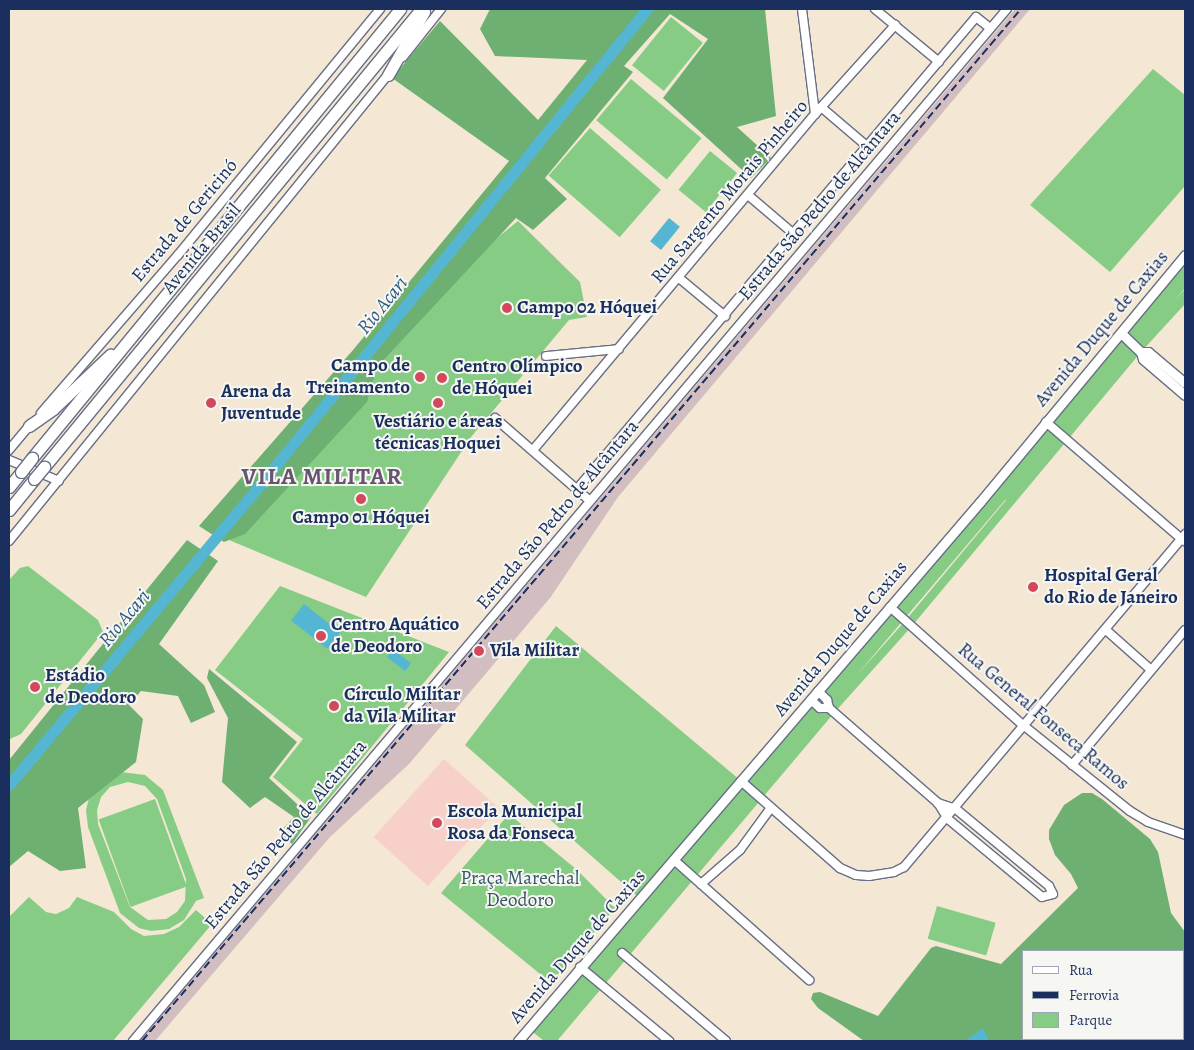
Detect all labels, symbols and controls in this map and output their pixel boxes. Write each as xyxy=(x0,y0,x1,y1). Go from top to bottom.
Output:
street label: Rua Sargento Morais Pinheiro xyxy=(647,96,813,288)
street label: Estrada São Pedro de Alcântara xyxy=(734,107,906,305)
street label: Estrada de Gericinó xyxy=(127,155,243,287)
street label: Avenida Brasil xyxy=(158,199,246,299)
street label: Avenida Duque de Caxias xyxy=(1030,247,1174,411)
water label: Rio Acari xyxy=(352,271,412,339)
place label: Campo 02 Hóquei xyxy=(517,297,657,319)
marker: Campo 02 Hóquei xyxy=(501,302,513,314)
place label: Campo de Treinamento xyxy=(306,355,410,399)
place label: Centro Olímpico de Hóquei xyxy=(452,356,583,400)
marker: Campo de Treinamento xyxy=(414,371,426,383)
marker: Centro Olímpico de Hóquei xyxy=(436,372,448,384)
place label: Arena da Juventude xyxy=(221,381,301,425)
marker: Arena da Juventude xyxy=(205,397,217,409)
marker: Vestiário e áreas técnicas Hoquei xyxy=(432,397,444,409)
place label: Vestiário e áreas técnicas Hoquei xyxy=(373,411,503,455)
street label: Estrada São Pedro de Alcântara xyxy=(472,416,644,614)
district label: VILA MILITAR xyxy=(240,463,404,491)
marker: Campo 01 Hóquei xyxy=(355,493,367,505)
place label: Campo 01 Hóquei xyxy=(292,507,430,529)
street label: Avenida Duque de Caxias xyxy=(769,557,913,721)
place label: Hospital Geral do Rio de Janeiro xyxy=(1044,565,1178,609)
marker: Hospital Geral do Rio de Janeiro xyxy=(1026,580,1040,594)
water label: Rio Acari xyxy=(93,585,155,651)
place label: Centro Aquático de Deodoro xyxy=(331,614,459,658)
marker: Centro Aquático de Deodoro xyxy=(315,630,327,642)
street label: Rua General Fonseca Ramos xyxy=(953,639,1133,795)
place label: Vila Militar xyxy=(490,640,579,662)
marker: Vila Militar xyxy=(472,644,486,658)
place label: Estádio de Deodoro xyxy=(45,665,136,709)
marker: Estádio de Deodoro xyxy=(29,681,41,693)
place label: Círculo Militar da Vila Militar xyxy=(344,684,461,728)
marker: Círculo Militar da Vila Militar xyxy=(328,700,340,712)
street label: Estrada São Pedro de Alcântara xyxy=(200,736,372,934)
place label: Escola Municipal Rosa da Fonseca xyxy=(447,801,582,845)
marker: Escola Municipal Rosa da Fonseca xyxy=(431,817,443,829)
street label: Avenida Duque de Caxias xyxy=(505,866,651,1028)
park label: Praça Marechal Deodoro xyxy=(461,868,579,912)
legend xyxy=(1022,950,1184,1040)
text: Rua xyxy=(1069,960,1093,980)
text: Ferrovia xyxy=(1069,985,1119,1005)
text: Parque xyxy=(1069,1010,1112,1030)

